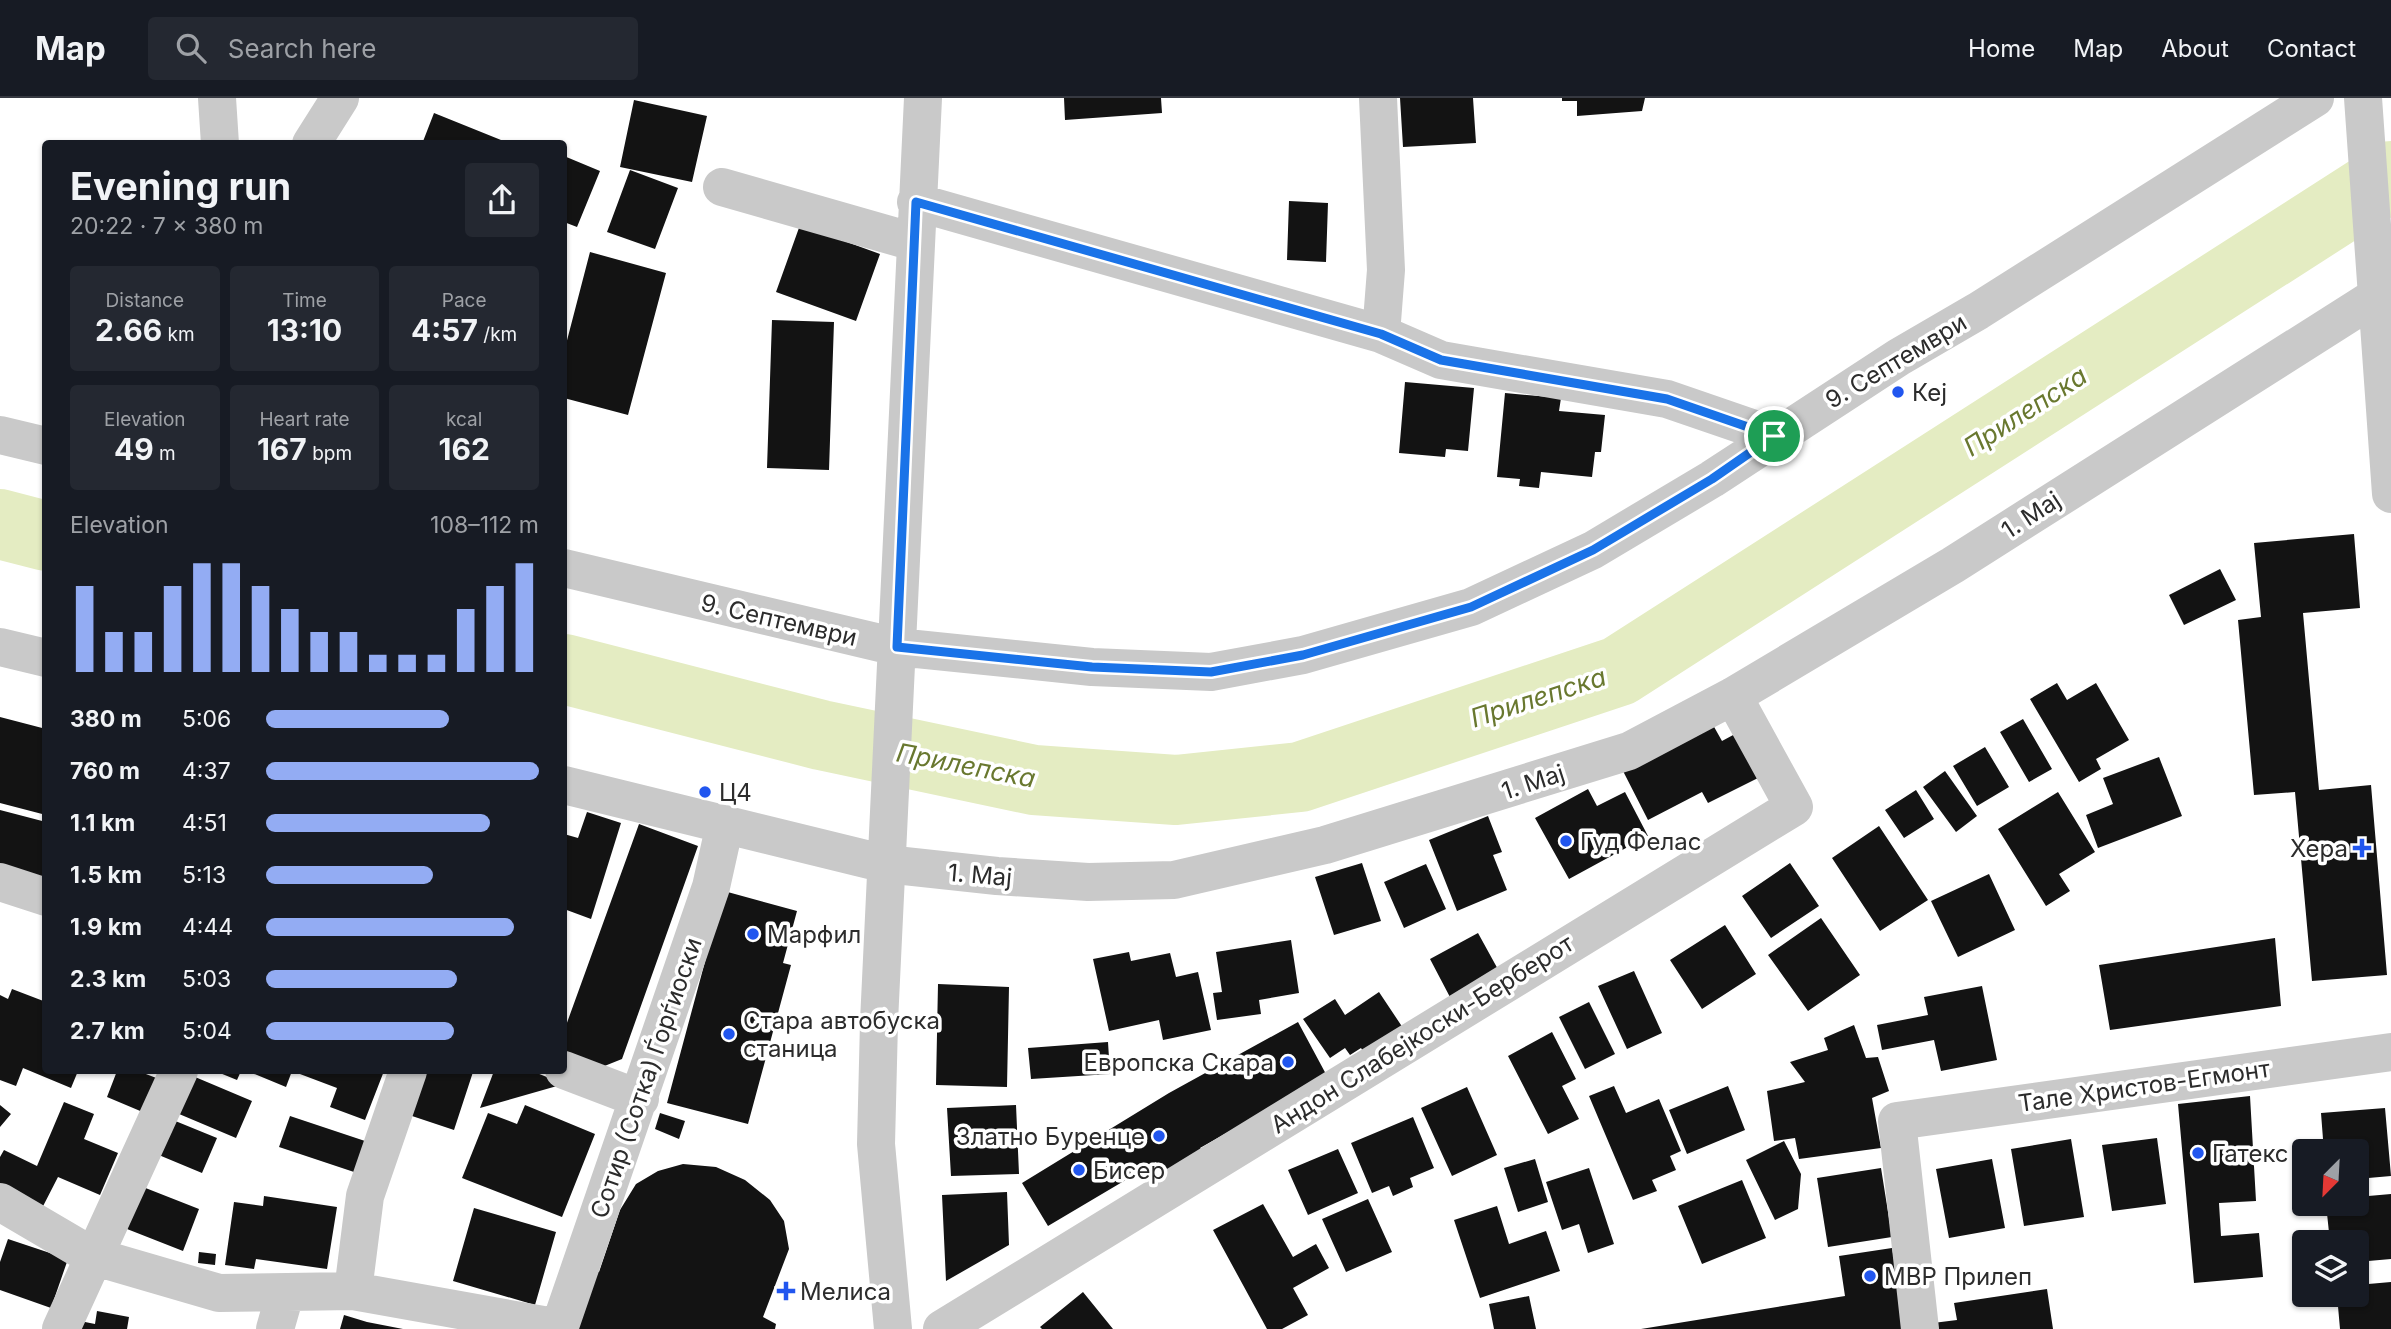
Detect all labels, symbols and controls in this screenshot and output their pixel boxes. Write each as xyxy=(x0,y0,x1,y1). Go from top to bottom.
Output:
search box xyxy=(148,17,638,80)
text: Map xyxy=(35,28,106,68)
icon: search xyxy=(172,29,210,67)
text: Search here xyxy=(228,33,376,64)
text: Home xyxy=(1968,34,2035,63)
text: Map xyxy=(2073,34,2123,63)
text: About xyxy=(2161,34,2229,63)
text: Contact xyxy=(2267,34,2356,63)
text: Evening run xyxy=(70,163,291,209)
button: share xyxy=(465,163,539,237)
text: 20:22 · 7 × 380 m xyxy=(70,212,264,240)
text: Distance xyxy=(106,289,184,312)
text: Time xyxy=(282,289,327,312)
text: Pace xyxy=(442,289,487,312)
street label: 9. Септември xyxy=(1820,308,1972,414)
text: 2.66 xyxy=(95,312,162,348)
text: 13:10 xyxy=(267,312,342,348)
text: 4:57 xyxy=(411,312,478,348)
text: km xyxy=(162,323,195,346)
text: /km xyxy=(478,323,517,346)
water label: Прилепска xyxy=(1958,360,2093,462)
place label: Кеј xyxy=(1912,378,1947,407)
marker: Кеј xyxy=(1890,384,1906,400)
pin xyxy=(1744,406,1804,466)
text: Elevation xyxy=(104,408,186,431)
text: Heart rate xyxy=(259,408,349,431)
text: kcal xyxy=(446,408,482,431)
icon: arrive xyxy=(1755,417,1793,455)
text: 49 xyxy=(114,431,154,467)
text: 167 xyxy=(257,431,307,467)
text: 162 xyxy=(439,431,490,467)
text: m xyxy=(154,442,176,465)
text: bpm xyxy=(307,442,352,465)
street label: 1. Мај xyxy=(1996,485,2066,545)
text: Elevation xyxy=(70,511,169,539)
text: 108–112 m xyxy=(430,511,539,539)
street label: 9. Септември xyxy=(698,588,860,652)
water label: Прилепска xyxy=(1466,660,1610,734)
text: 380 m xyxy=(70,705,142,733)
text: 5:06 xyxy=(182,705,231,733)
water label: Прилепска xyxy=(894,736,1038,794)
text: 760 m xyxy=(70,757,140,785)
text: 4:37 xyxy=(182,757,231,785)
street label: 1. Мај xyxy=(1498,758,1568,806)
place label: Ц4 xyxy=(719,778,752,807)
marker: Ц4 xyxy=(697,784,713,800)
text: 1.1 km xyxy=(70,809,135,837)
text: 4:51 xyxy=(182,809,227,837)
place label: Гуд Фелас xyxy=(1580,827,1701,856)
marker: Гуд Фелас xyxy=(1558,833,1574,849)
place label: Хера xyxy=(2290,834,2348,863)
marker: Хера xyxy=(2354,840,2370,856)
street label: 1. Мај xyxy=(947,858,1013,892)
text: 1.5 km xyxy=(70,861,142,889)
text: 5:13 xyxy=(182,861,226,889)
text: 1.9 km xyxy=(70,913,142,941)
text: 4:44 xyxy=(182,913,233,941)
place label: Марфил xyxy=(767,920,861,949)
marker: Марфил xyxy=(745,926,761,942)
street label: Андон Слабејкоски-Берберот xyxy=(1265,929,1579,1139)
street label: Сотир (Сотка) Ѓорѓиоски xyxy=(583,934,708,1222)
text: 2.3 km xyxy=(70,965,146,993)
text: 5:03 xyxy=(182,965,231,993)
place label: Стара автобуска станица xyxy=(743,1006,940,1063)
text: 2.7 km xyxy=(70,1017,145,1045)
text: 5:04 xyxy=(182,1017,232,1045)
marker: Стара автобуска станица xyxy=(721,1026,737,1042)
place label: Европска Скара xyxy=(1083,1048,1274,1077)
marker: Европска Скара xyxy=(1280,1054,1296,1070)
street label: Тале Христов-Егмонт xyxy=(2016,1054,2272,1118)
place label: Златно Буренце xyxy=(956,1122,1145,1151)
marker: Златно Буренце xyxy=(1151,1128,1167,1144)
place label: Гатекс xyxy=(2212,1139,2289,1168)
north arrow xyxy=(2292,1139,2370,1216)
map controls xyxy=(2292,1139,2369,1307)
marker: Гатекс xyxy=(2190,1145,2206,1161)
place label: Бисер xyxy=(1093,1156,1165,1185)
marker: Бисер xyxy=(1071,1162,1087,1178)
button: layers xyxy=(2292,1230,2369,1307)
place label: МВР Прилеп xyxy=(1884,1262,2032,1291)
marker: МВР Прилеп xyxy=(1862,1268,1878,1284)
place label: Мелиса xyxy=(800,1277,891,1306)
marker: Мелиса xyxy=(778,1283,794,1299)

